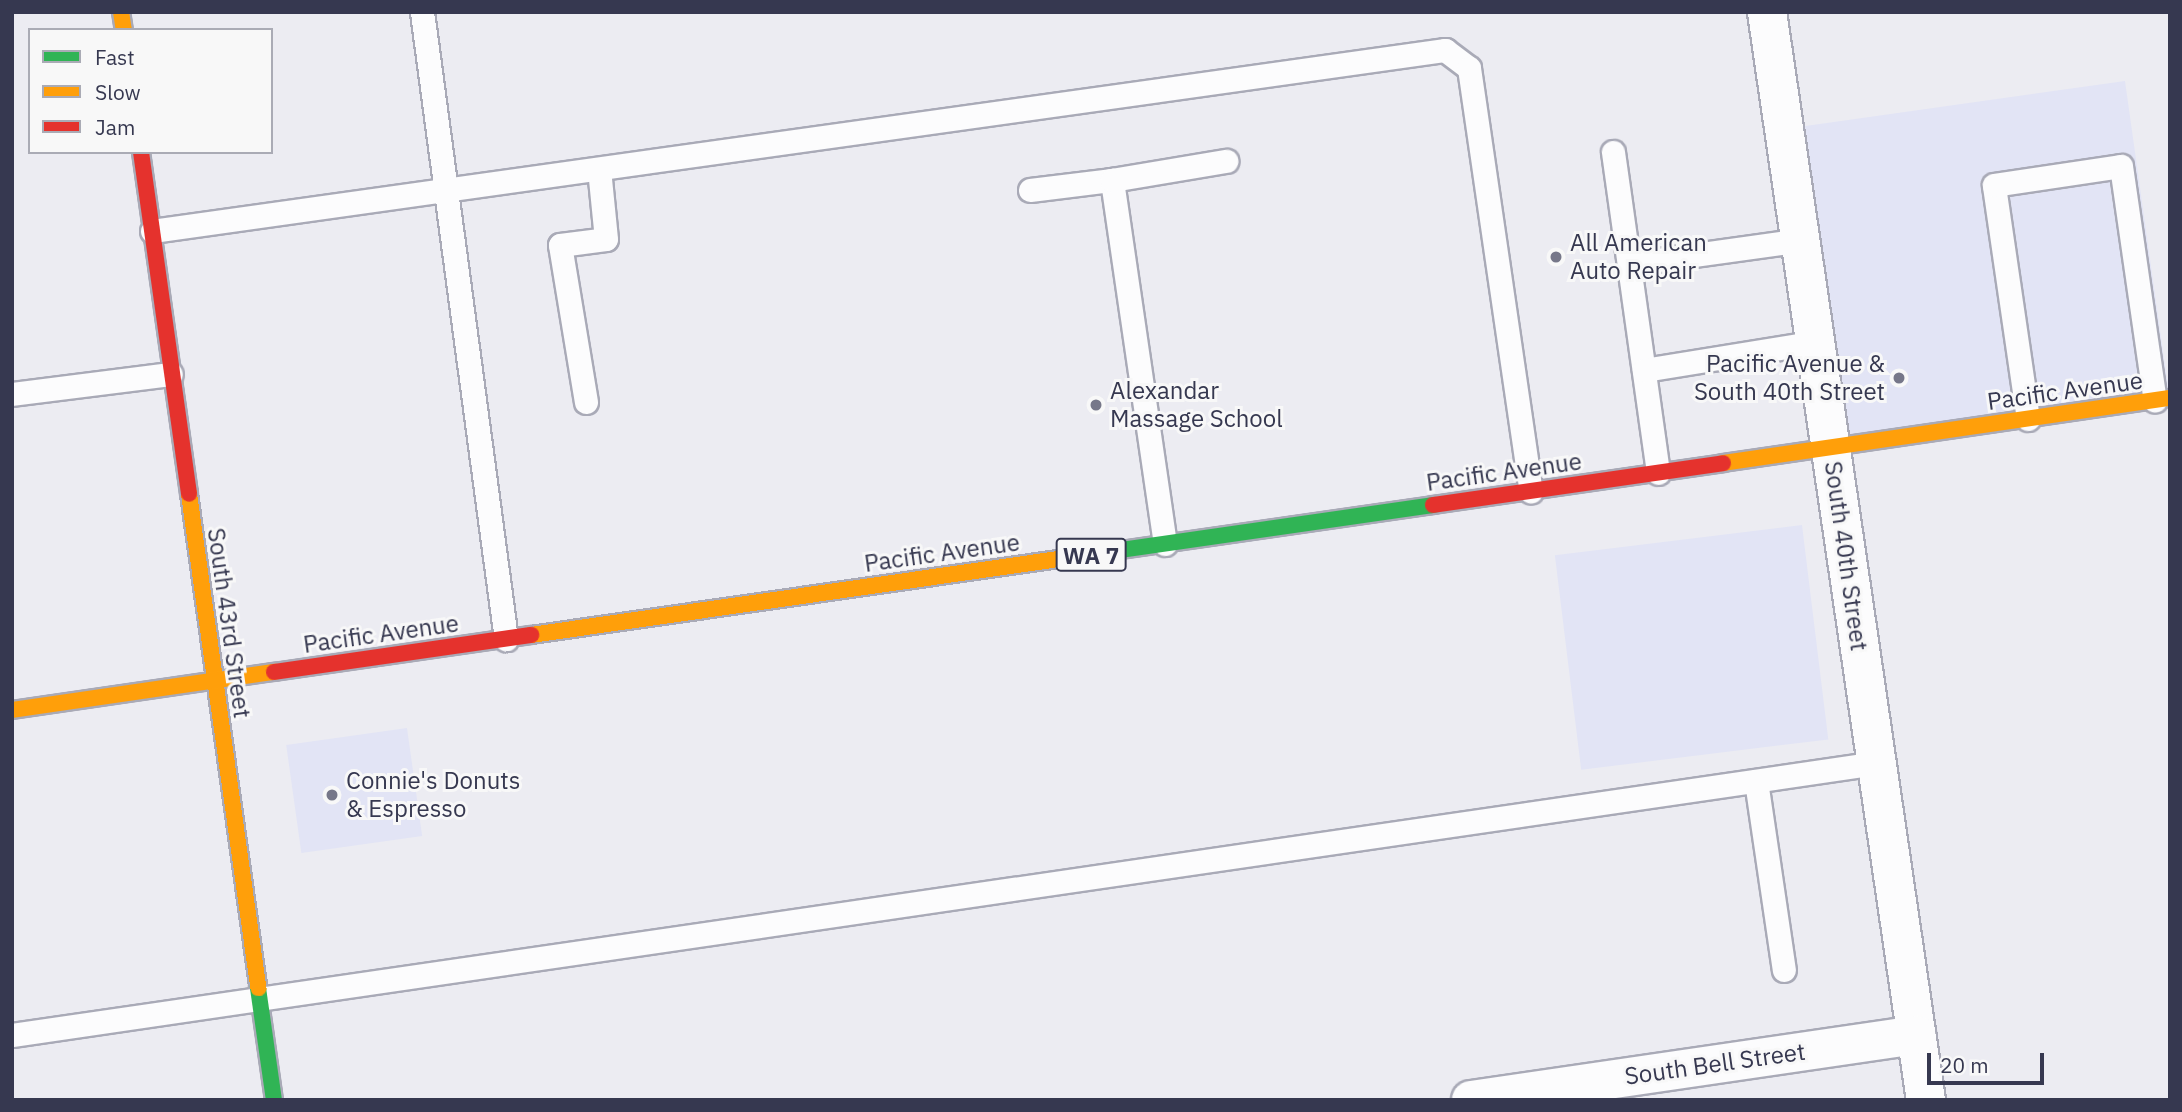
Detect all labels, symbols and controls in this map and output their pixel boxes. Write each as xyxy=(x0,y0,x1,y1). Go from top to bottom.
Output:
legend xyxy=(28,28,273,154)
text: Fast xyxy=(95,43,135,71)
text: Slow xyxy=(95,78,141,106)
text: Jam xyxy=(95,113,135,141)
place label: All American Auto Repair xyxy=(1570,229,1707,285)
marker: All American Auto Repair xyxy=(1548,249,1564,265)
place label: Pacific Avenue & South 40th Street xyxy=(1694,350,1885,406)
street label: Pacific Avenue xyxy=(1985,366,2145,416)
marker: Pacific Avenue & South 40th Street xyxy=(1891,370,1907,386)
place label: Alexandar Massage School xyxy=(1110,377,1283,433)
marker: Alexandar Massage School xyxy=(1088,397,1104,413)
street label: Pacific Avenue xyxy=(1424,447,1584,497)
street label: South 40th Street xyxy=(1818,459,1874,653)
street label: South 43rd Street xyxy=(201,526,257,720)
street label: Pacific Avenue xyxy=(862,528,1022,578)
road number: WA 7 xyxy=(1054,536,1128,575)
street label: Pacific Avenue xyxy=(301,609,461,659)
place label: Connie's Donuts & Espresso xyxy=(346,767,520,823)
marker: Connie's Donuts & Espresso xyxy=(324,787,340,803)
street label: South Bell Street xyxy=(1623,1037,1807,1091)
scale bar xyxy=(1930,1038,2047,1082)
text: 20 m xyxy=(1940,1051,1989,1079)

